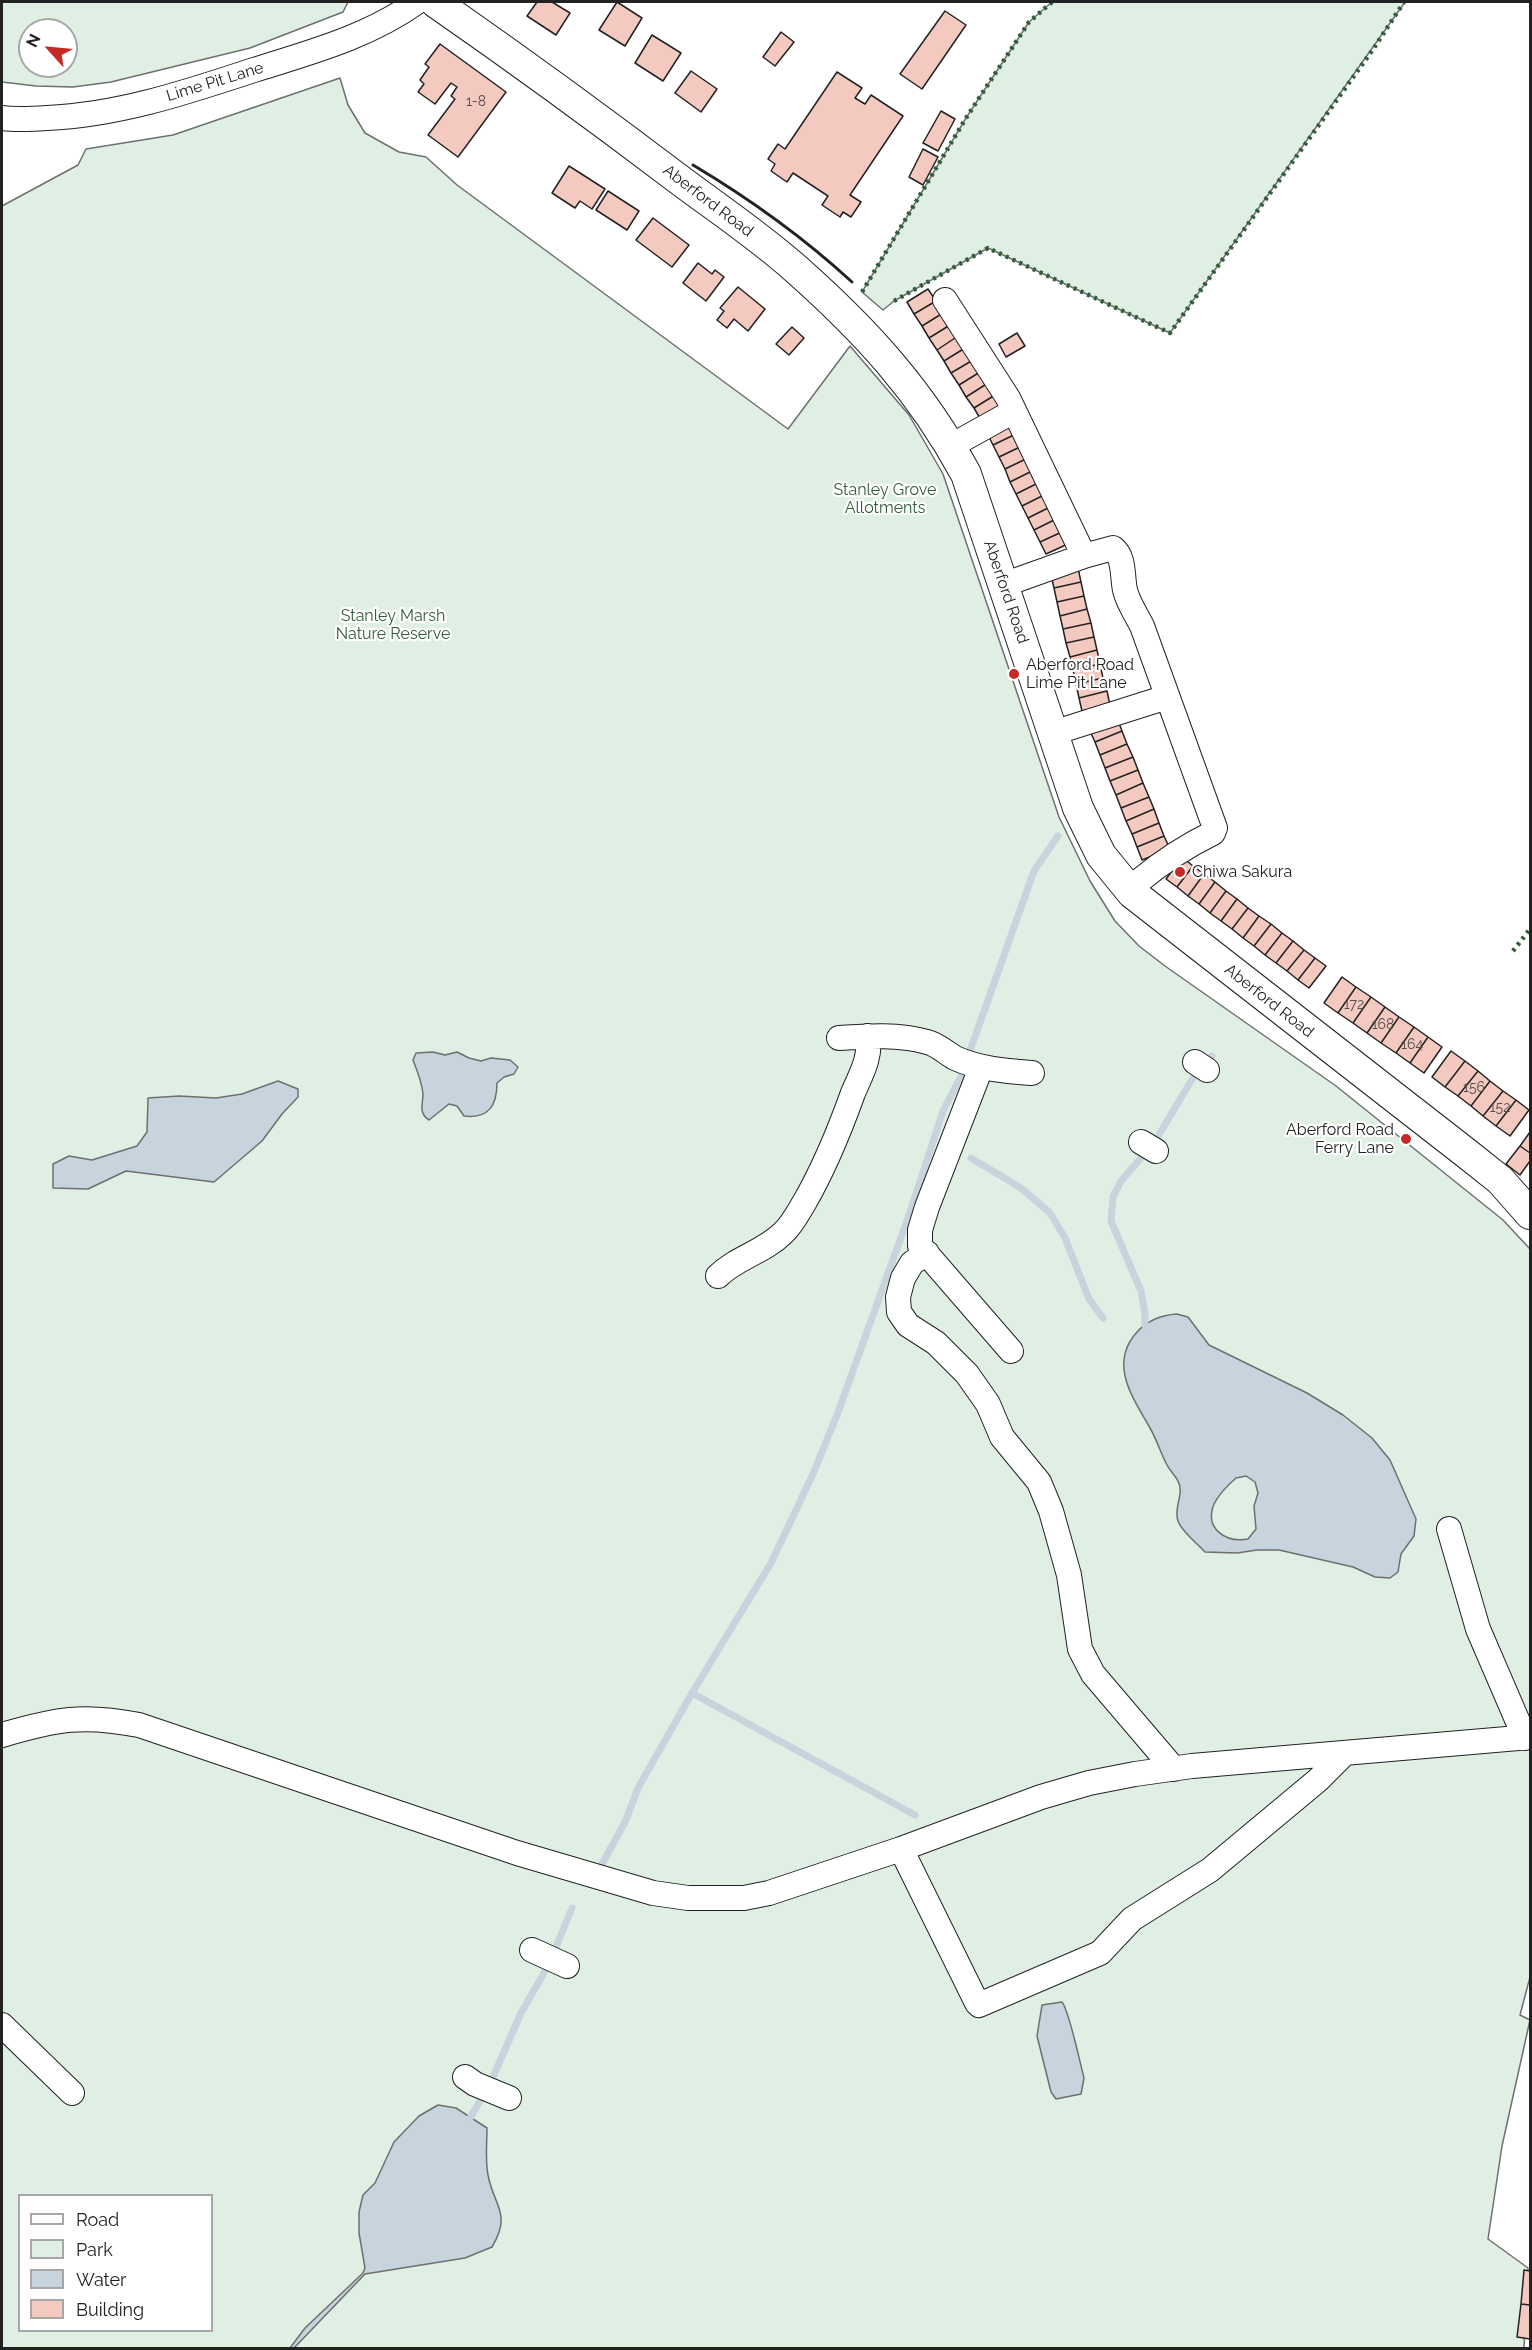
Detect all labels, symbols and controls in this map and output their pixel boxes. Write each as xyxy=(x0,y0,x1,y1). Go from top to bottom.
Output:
north arrow xyxy=(18,18,78,78)
text: N xyxy=(22,31,45,50)
street label: Lime Pit Lane xyxy=(164,58,266,106)
house number: 1-8 xyxy=(466,94,486,110)
street label: Aberford Road xyxy=(659,161,757,241)
park label: Stanley Grove Allotments xyxy=(834,480,936,518)
street label: Aberford Road xyxy=(979,538,1033,646)
park label: Stanley Marsh Nature Reserve xyxy=(336,606,450,644)
place label: Aberford Road Lime Pit Lane xyxy=(1026,655,1134,693)
marker: Aberford Road Lime Pit Lane xyxy=(1007,667,1021,681)
place label: Chiwa Sakura xyxy=(1192,862,1292,882)
marker: Chiwa Sakura xyxy=(1173,865,1187,879)
street label: Aberford Road xyxy=(1221,960,1317,1042)
house number: 172 xyxy=(1344,997,1364,1013)
house number: 168 xyxy=(1372,1017,1394,1033)
house number: 164 xyxy=(1401,1037,1423,1053)
house number: 156 xyxy=(1463,1080,1485,1096)
house number: 152 xyxy=(1490,1100,1510,1116)
place label: Aberford Road Ferry Lane xyxy=(1286,1120,1394,1158)
marker: Aberford Road Ferry Lane xyxy=(1399,1132,1413,1146)
legend xyxy=(18,2194,213,2332)
text: Road xyxy=(76,2209,119,2230)
text: Park xyxy=(76,2239,113,2260)
text: Water xyxy=(76,2269,126,2290)
text: Building xyxy=(76,2299,144,2320)

